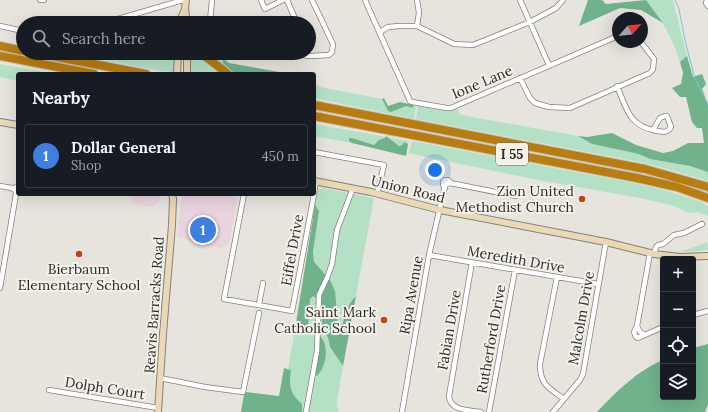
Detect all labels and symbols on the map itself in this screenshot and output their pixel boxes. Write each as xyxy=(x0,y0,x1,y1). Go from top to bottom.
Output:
north arrow xyxy=(612,12,648,48)
street label: Ione Lane xyxy=(449,61,515,103)
road number: I 55 xyxy=(496,143,528,165)
your location xyxy=(425,160,445,180)
street label: Union Road xyxy=(369,171,447,207)
place label: Zion United Methodist Church xyxy=(456,182,574,216)
marker: Zion United Methodist Church xyxy=(577,194,587,204)
street label: Eiffel Drive xyxy=(277,212,307,287)
pin: 1 xyxy=(190,215,216,245)
street label: Reavis Barracks Road xyxy=(140,236,168,374)
street label: Meredith Drive xyxy=(466,242,567,277)
marker: Bierbaum Elementary School xyxy=(74,249,84,259)
street label: Ripa Avenue xyxy=(395,254,427,336)
place label: Bierbaum Elementary School xyxy=(18,260,140,294)
street label: Malcolm Drive xyxy=(564,270,598,366)
street label: Rutherford Drive xyxy=(473,283,510,395)
street label: Fabian Drive xyxy=(433,288,465,371)
place label: Saint Mark Catholic School xyxy=(274,303,376,337)
marker: Saint Mark Catholic School xyxy=(379,315,389,325)
street label: Dolph Court xyxy=(64,373,147,403)

